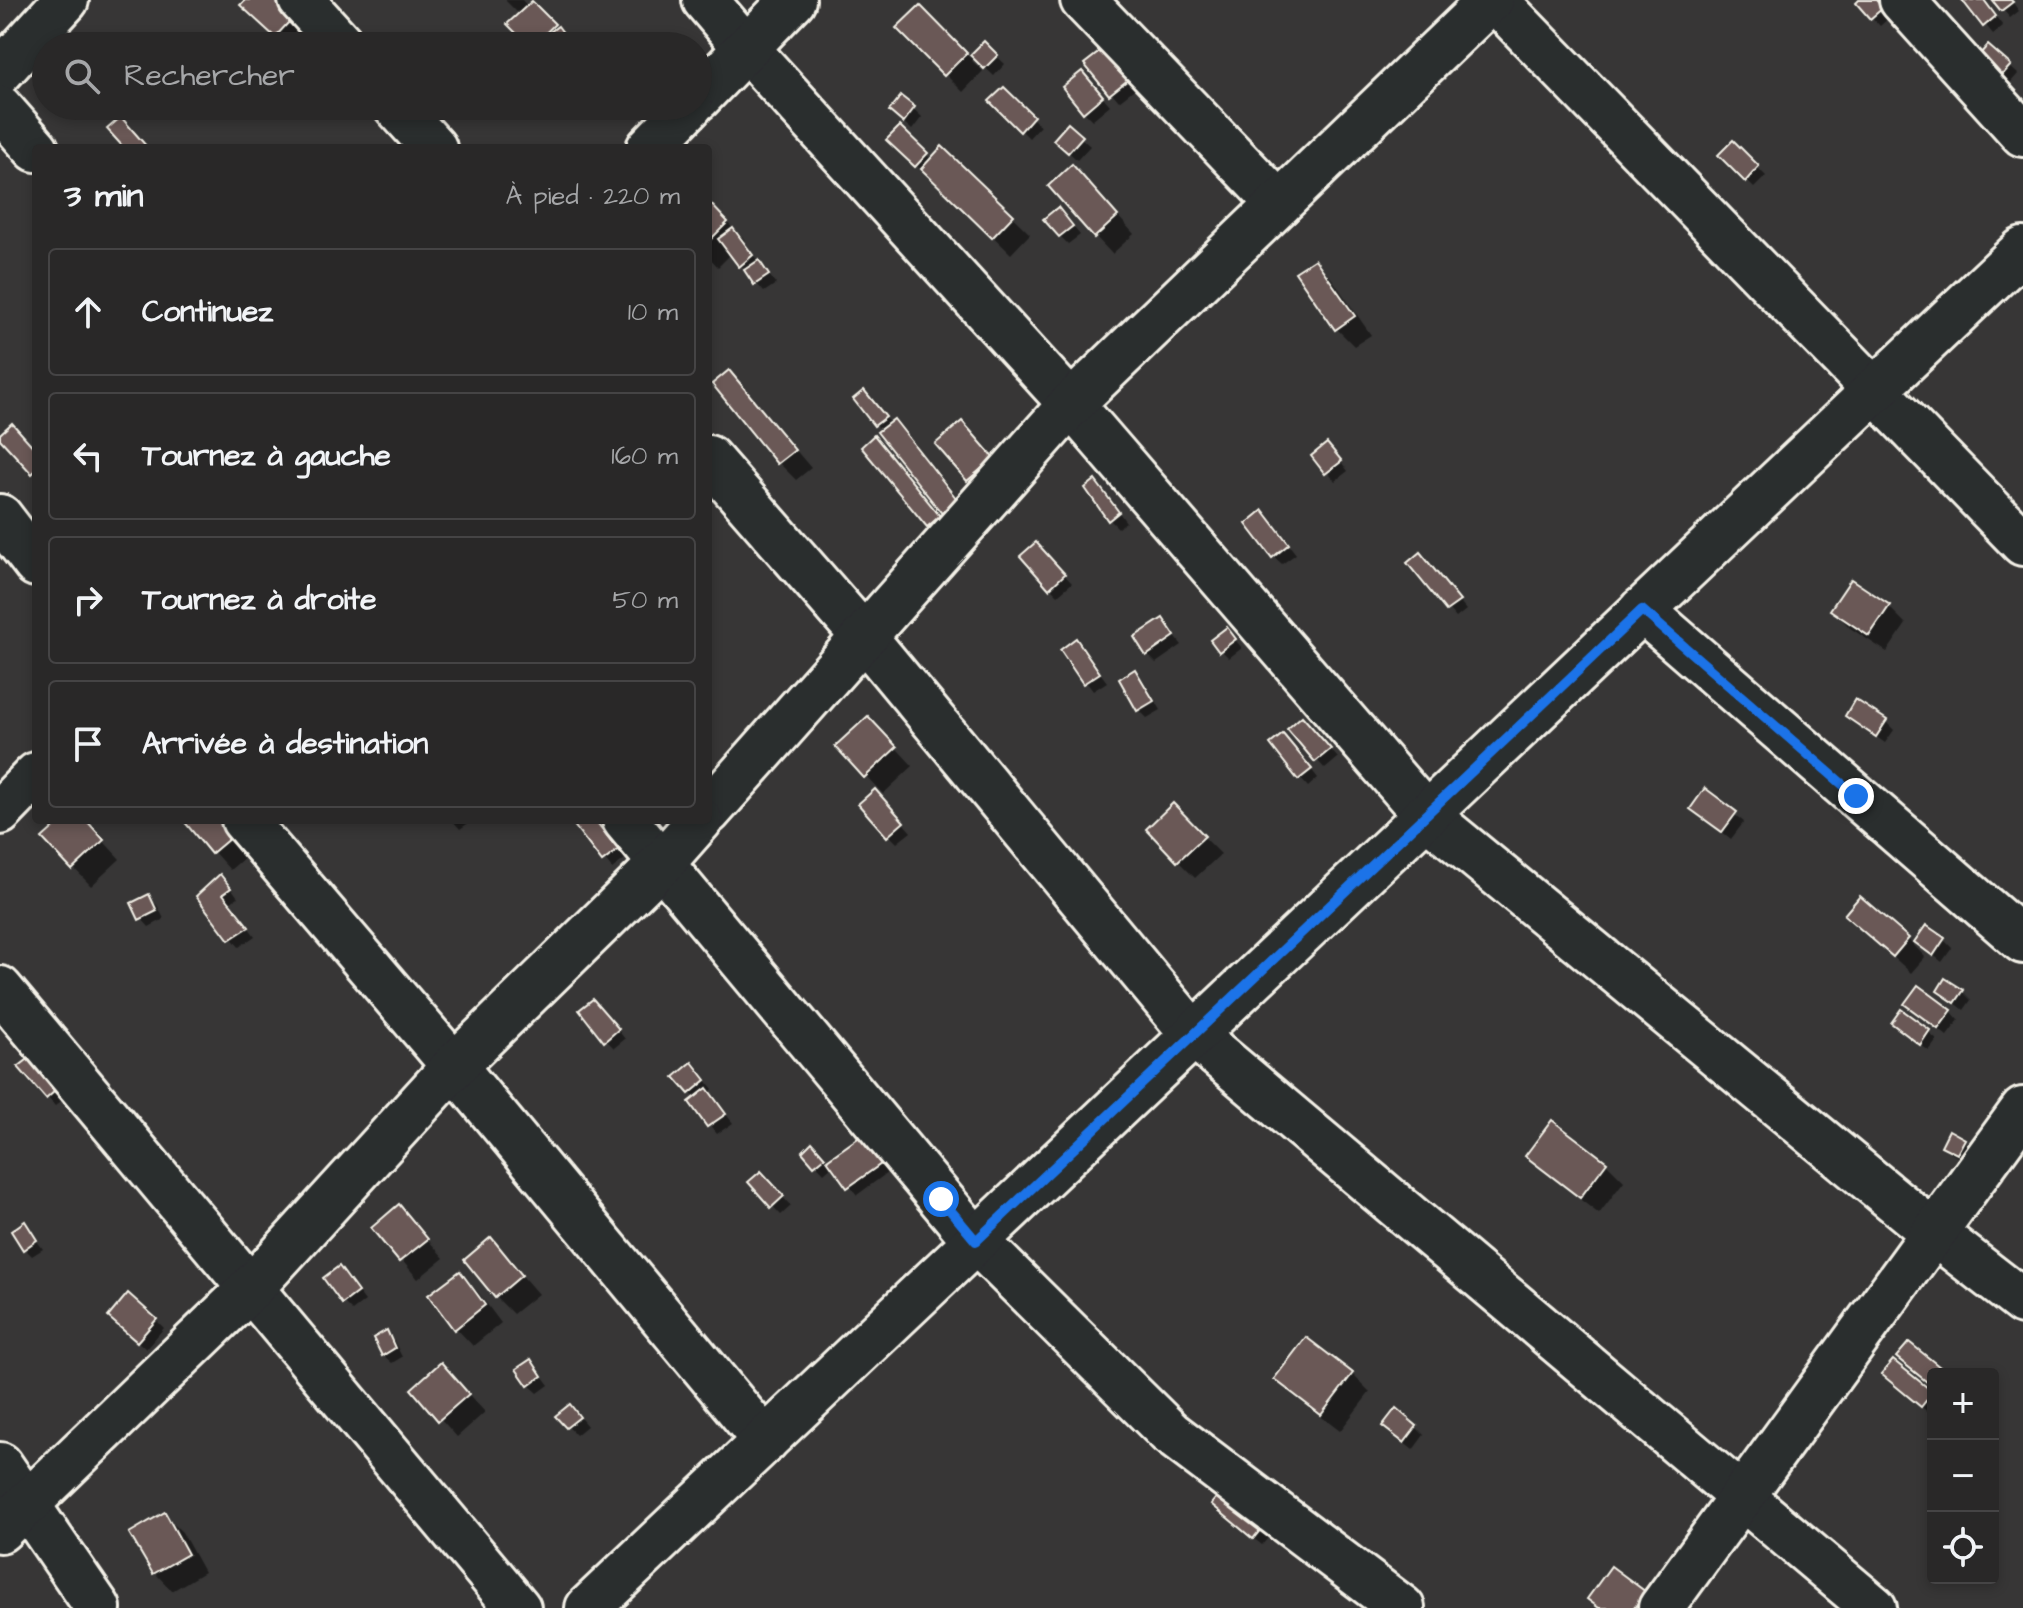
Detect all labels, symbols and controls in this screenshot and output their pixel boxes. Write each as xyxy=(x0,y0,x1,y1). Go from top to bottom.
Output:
search box xyxy=(32,32,712,120)
icon: search xyxy=(60,54,104,98)
text: Rechercher xyxy=(124,55,295,97)
text: 3 min xyxy=(64,172,144,220)
text: À pied · 220 m xyxy=(506,178,680,214)
icon: ahead xyxy=(66,290,110,334)
text: Continuez xyxy=(142,291,273,333)
text: 10 m xyxy=(628,294,678,330)
icon: left xyxy=(66,434,110,478)
text: Tournez à gauche xyxy=(142,435,391,477)
text: 160 m xyxy=(611,438,678,474)
icon: right xyxy=(66,578,110,622)
text: Tournez à droite xyxy=(142,579,376,621)
text: 50 m xyxy=(613,582,678,618)
icon: arrive xyxy=(66,722,110,766)
text: Arrivée à destination xyxy=(142,723,428,765)
route end xyxy=(1838,778,1874,814)
route start xyxy=(923,1181,959,1217)
map controls xyxy=(1927,1368,1999,1584)
button: + xyxy=(1927,1368,1999,1440)
button: − xyxy=(1927,1440,1999,1512)
button: locate xyxy=(1927,1512,1999,1584)

